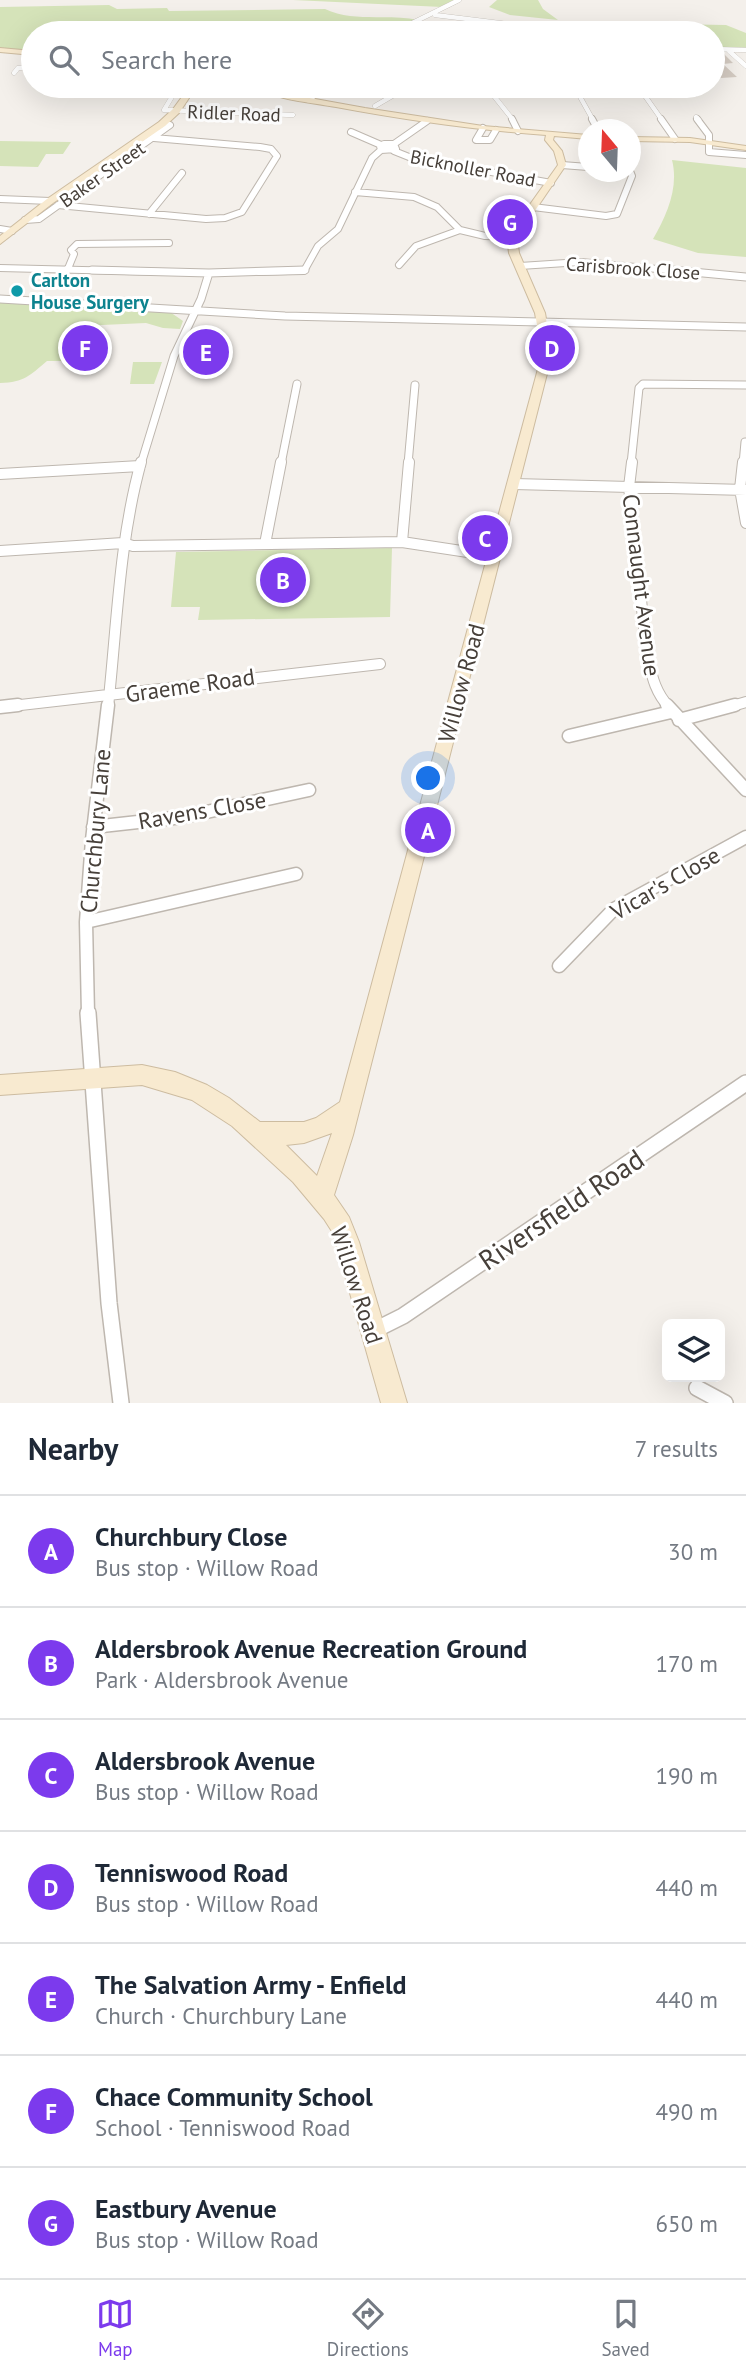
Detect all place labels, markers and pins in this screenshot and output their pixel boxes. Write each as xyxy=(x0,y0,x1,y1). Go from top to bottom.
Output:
pin: G xyxy=(487,196,533,248)
place label: Carlton House Surgery xyxy=(31,268,150,314)
marker: Carlton House Surgery xyxy=(9,283,25,299)
pin: F xyxy=(62,322,108,374)
pin: D xyxy=(529,322,575,374)
pin: E xyxy=(183,326,229,378)
pin: C xyxy=(462,512,508,564)
pin: B xyxy=(260,554,306,606)
pin: A xyxy=(405,804,451,856)

